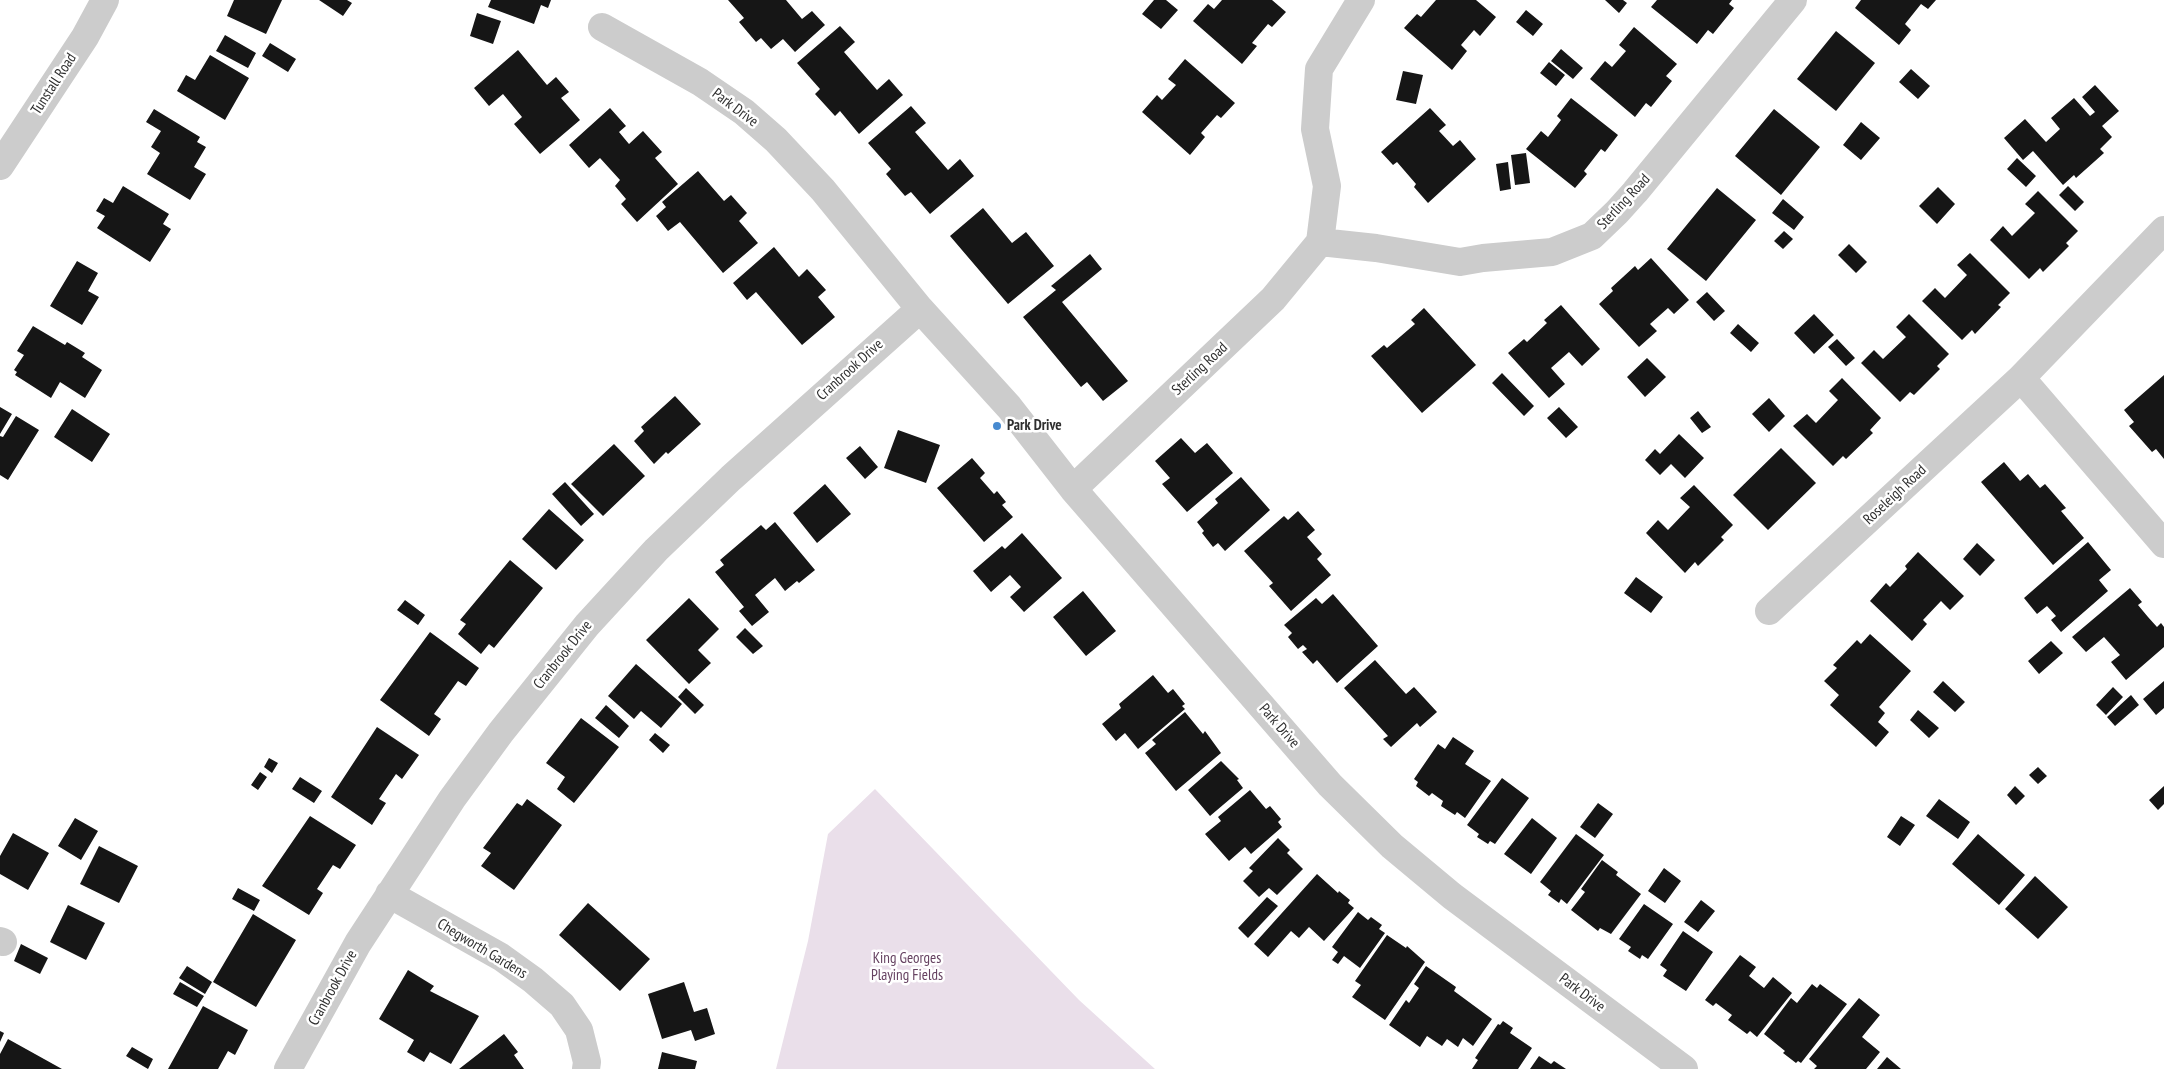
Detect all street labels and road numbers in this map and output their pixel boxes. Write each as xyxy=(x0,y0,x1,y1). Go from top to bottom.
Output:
street label: Tunstall Road xyxy=(28,50,80,118)
street label: Park Drive xyxy=(709,85,761,131)
street label: Sterling Road xyxy=(1594,171,1654,233)
street label: Cranbrook Drive xyxy=(813,335,887,405)
street label: Sterling Road xyxy=(1169,339,1231,399)
street label: Roseleigh Road xyxy=(1860,461,1930,529)
street label: Cranbrook Drive xyxy=(530,617,596,693)
street label: Park Drive xyxy=(1255,700,1303,752)
street label: Chegworth Gardens xyxy=(434,915,530,983)
street label: Cranbrook Drive xyxy=(305,947,361,1029)
street label: Park Drive xyxy=(1556,970,1608,1016)

